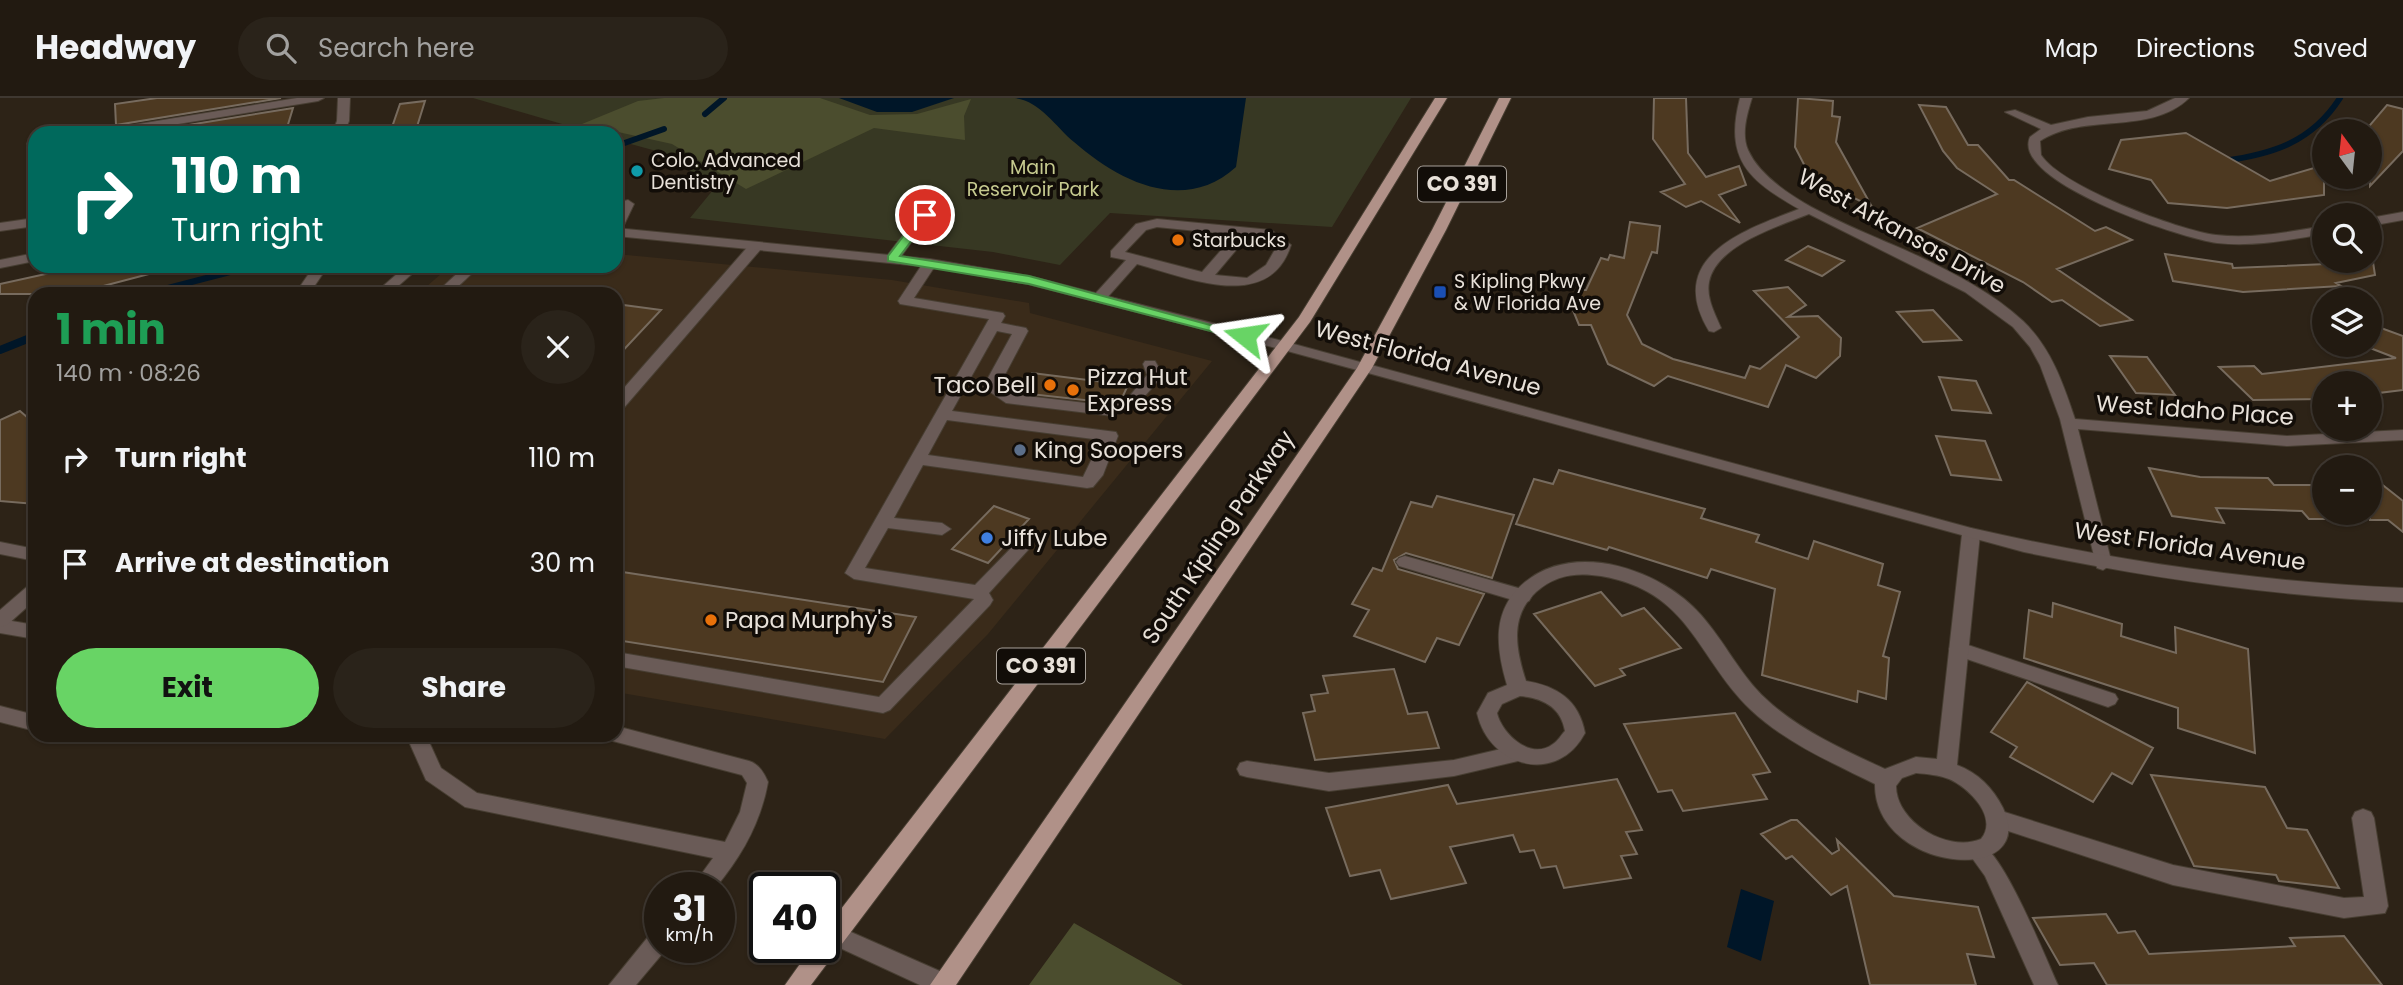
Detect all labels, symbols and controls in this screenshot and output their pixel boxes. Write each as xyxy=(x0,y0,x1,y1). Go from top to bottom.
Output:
search box xyxy=(238,17,728,80)
text: Headway xyxy=(35,24,196,71)
icon: search xyxy=(262,29,300,67)
text: Search here xyxy=(318,30,475,66)
text: Map xyxy=(2045,32,2098,65)
text: Directions xyxy=(2136,32,2255,65)
text: Saved xyxy=(2293,32,2368,65)
north arrow xyxy=(2312,119,2382,189)
map controls xyxy=(2312,119,2382,525)
text: 110 m xyxy=(171,142,302,210)
place label: Colo. Advanced Dentistry xyxy=(651,147,801,196)
icon: right xyxy=(56,154,147,245)
park label: Main Reservoir Park xyxy=(967,154,1099,203)
street label: West Arkansas Drive xyxy=(1792,161,2012,301)
marker: Colo. Advanced Dentistry xyxy=(629,163,645,179)
road number: CO 391 xyxy=(1418,166,1506,202)
pin xyxy=(895,185,955,245)
icon: arrive xyxy=(906,196,944,234)
button: search xyxy=(2312,203,2382,273)
text: Turn right xyxy=(171,207,323,252)
place label: Starbucks xyxy=(1192,227,1286,254)
marker: Starbucks xyxy=(1170,232,1186,248)
place label: S Kipling Pkwy & W Florida Ave xyxy=(1454,268,1601,317)
marker: S Kipling Pkwy & W Florida Ave xyxy=(1432,284,1448,300)
button: layers xyxy=(2312,287,2382,357)
position arrow xyxy=(1208,299,1282,373)
text: 1 min xyxy=(56,300,166,359)
button: close xyxy=(521,310,595,384)
street label: West Florida Avenue xyxy=(1311,312,1545,404)
text: 140 m · 08:26 xyxy=(56,357,201,389)
place label: Pizza Hut Express xyxy=(1087,361,1188,419)
place label: Taco Bell xyxy=(934,369,1036,401)
button: + xyxy=(2312,371,2382,441)
marker: Taco Bell xyxy=(1042,377,1058,393)
marker: Pizza Hut Express xyxy=(1065,382,1081,398)
street label: West Idaho Place xyxy=(2095,387,2295,433)
street label: South Kipling Parkway xyxy=(1134,424,1302,650)
place label: King Soopers xyxy=(1034,434,1183,466)
icon: right xyxy=(56,440,94,478)
text: Turn right xyxy=(115,440,247,476)
text: 110 m xyxy=(528,440,595,476)
marker: King Soopers xyxy=(1012,442,1028,458)
button: − xyxy=(2312,455,2382,525)
street label: West Florida Avenue xyxy=(2072,514,2308,578)
place label: Jiffy Lube xyxy=(1001,522,1108,554)
marker: Jiffy Lube xyxy=(979,530,995,546)
icon: arrive xyxy=(56,545,94,583)
text: Arrive at destination xyxy=(115,545,390,581)
text: 30 m xyxy=(530,545,595,581)
place label: Papa Murphy's xyxy=(725,604,893,636)
marker: Papa Murphy's xyxy=(703,612,719,628)
button: Exit xyxy=(56,648,319,728)
button: Share xyxy=(333,648,595,728)
road number: CO 391 xyxy=(997,648,1085,684)
speed limit sign: 40 xyxy=(749,872,840,963)
text: 31 xyxy=(672,884,707,933)
text: km/h xyxy=(666,922,713,947)

